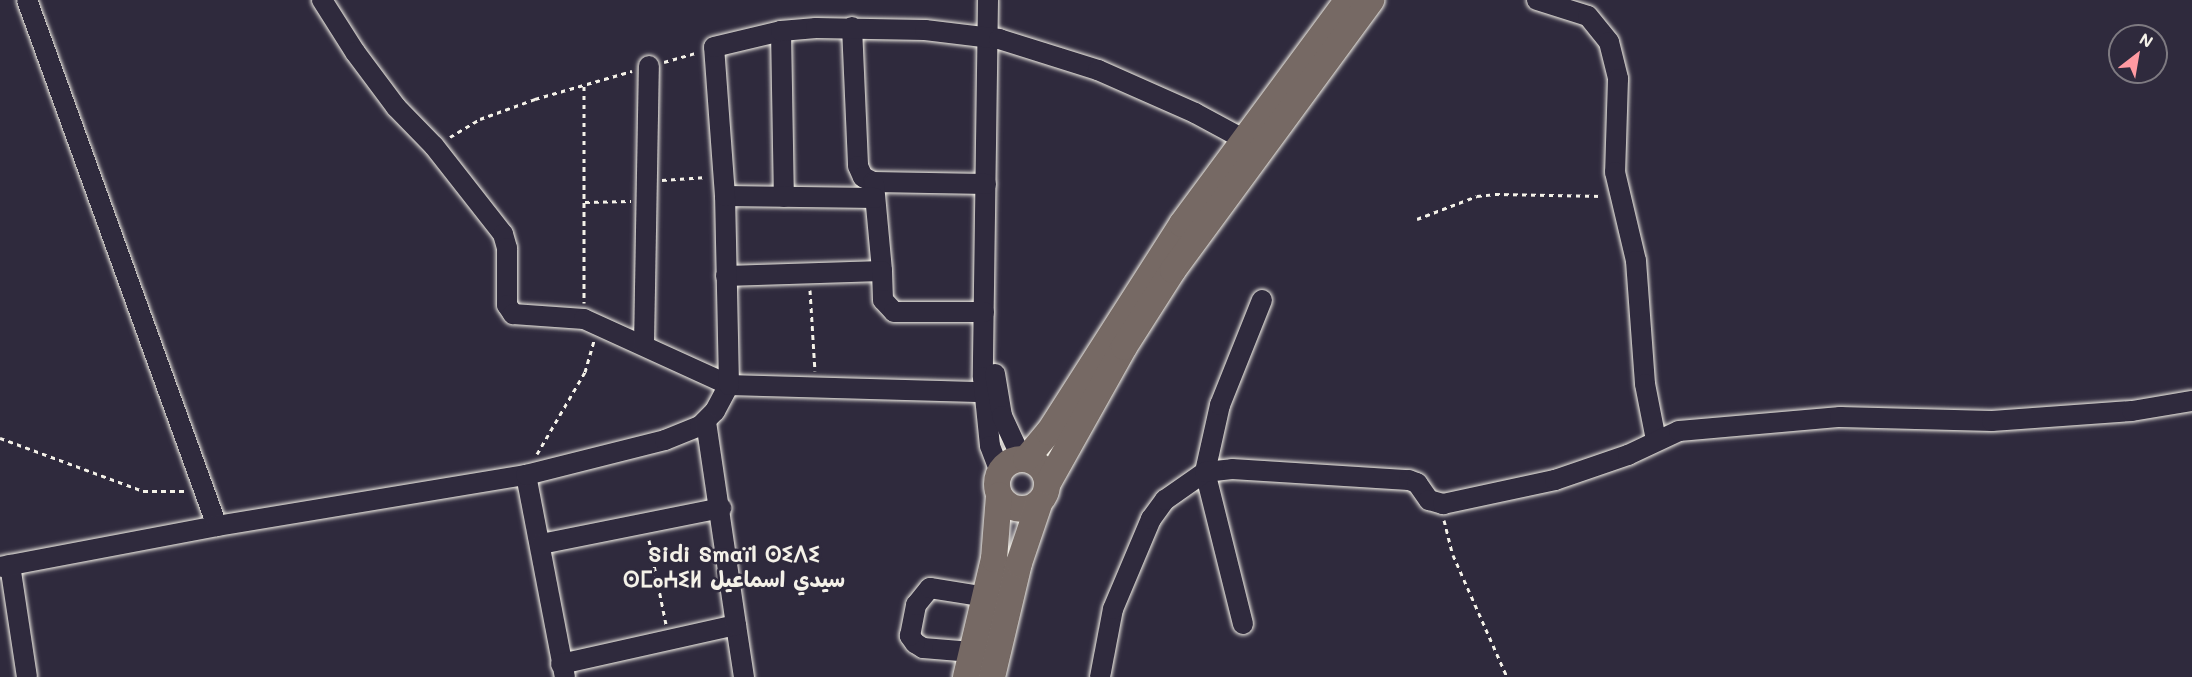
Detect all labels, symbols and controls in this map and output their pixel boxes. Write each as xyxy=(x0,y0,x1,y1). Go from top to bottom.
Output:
north arrow xyxy=(2108,24,2168,84)
text: N xyxy=(2136,28,2157,52)
district label: Sidi Smaïl ⵙⵉⴷⵉ ⵙⵎⴰⵄⵉⵍ سيدي اسماعيل xyxy=(623,540,845,592)

